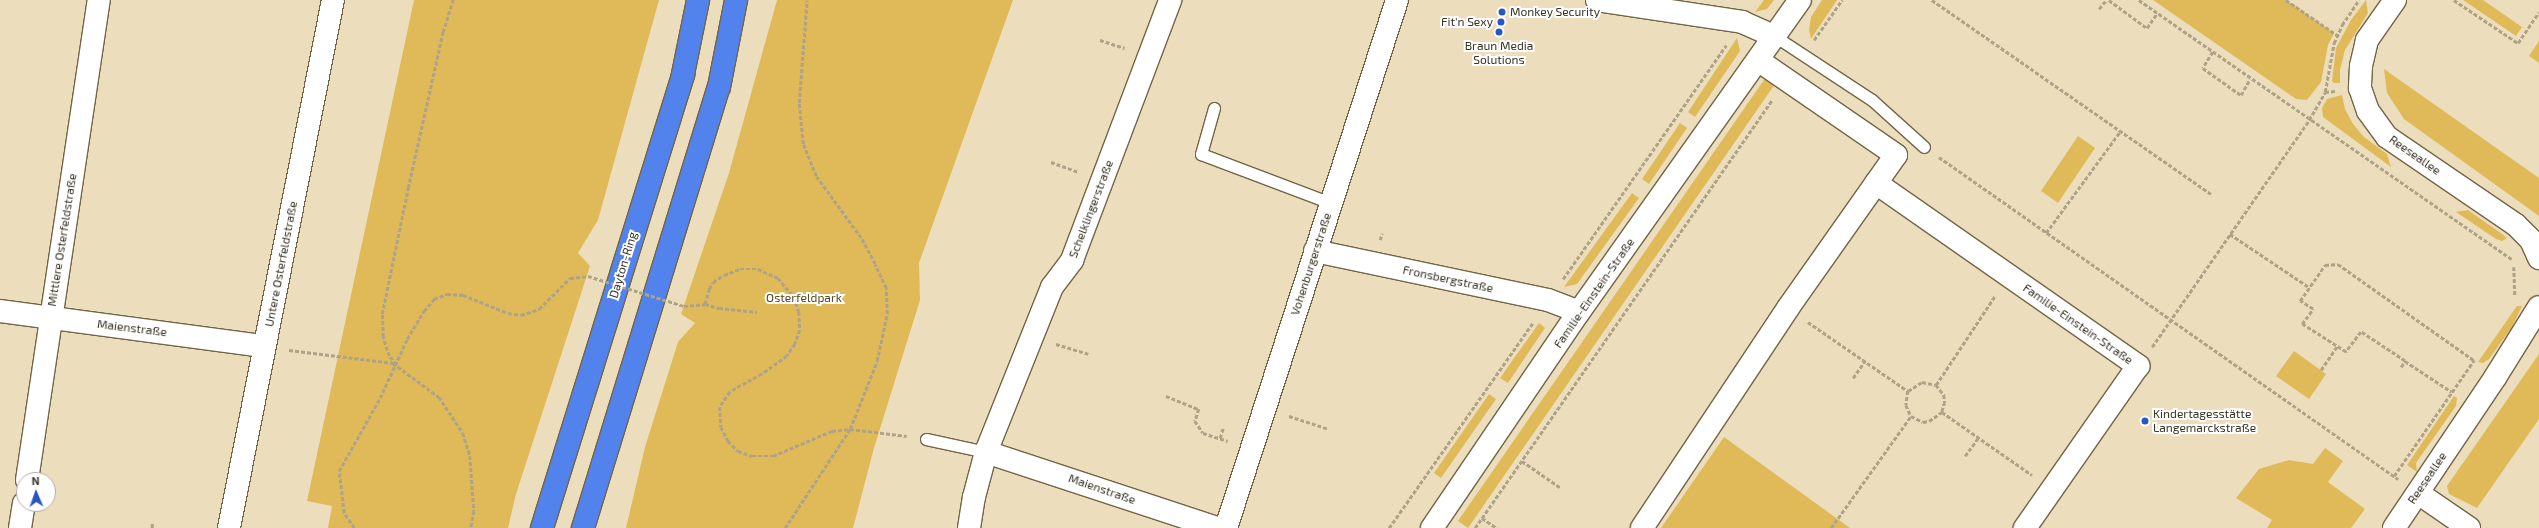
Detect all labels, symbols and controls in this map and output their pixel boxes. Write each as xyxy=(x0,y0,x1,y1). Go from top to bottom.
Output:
place label: Monkey Security xyxy=(1510,5,1600,19)
marker: Monkey Security xyxy=(1497,7,1507,17)
place label: Fit'n Sexy xyxy=(1441,15,1493,29)
marker: Fit'n Sexy xyxy=(1496,17,1506,27)
marker: Braun Media Solutions xyxy=(1494,27,1504,37)
place label: Braun Media Solutions xyxy=(1465,39,1533,67)
street label: Reeseallee xyxy=(2387,132,2443,178)
street label: Schelklingerstraße xyxy=(1066,158,1116,260)
street label: Mittlere Osterfeldstraße xyxy=(44,173,80,307)
street label: Untere Osterfeldstraße xyxy=(262,200,300,328)
street label: Vohenburgerstraße xyxy=(1288,211,1334,317)
street label: Dayton-Ring xyxy=(606,230,640,300)
street label: Familie-Einstein-Straße xyxy=(1551,235,1637,351)
street label: Fronsbergstraße xyxy=(1401,262,1495,296)
street label: Familie-Einstein-Straße xyxy=(2020,281,2136,367)
park label: Osterfeldpark xyxy=(766,291,842,305)
street label: Maienstraße xyxy=(96,317,168,339)
place label: Kindertagesstätte Langemarckstraße xyxy=(2153,407,2256,435)
marker: Kindertagesstätte Langemarckstraße xyxy=(2140,416,2150,426)
street label: Reeseallee xyxy=(2404,449,2450,507)
street label: Maienstraße xyxy=(1067,471,1137,507)
north arrow xyxy=(16,472,56,512)
text: N xyxy=(31,474,40,487)

